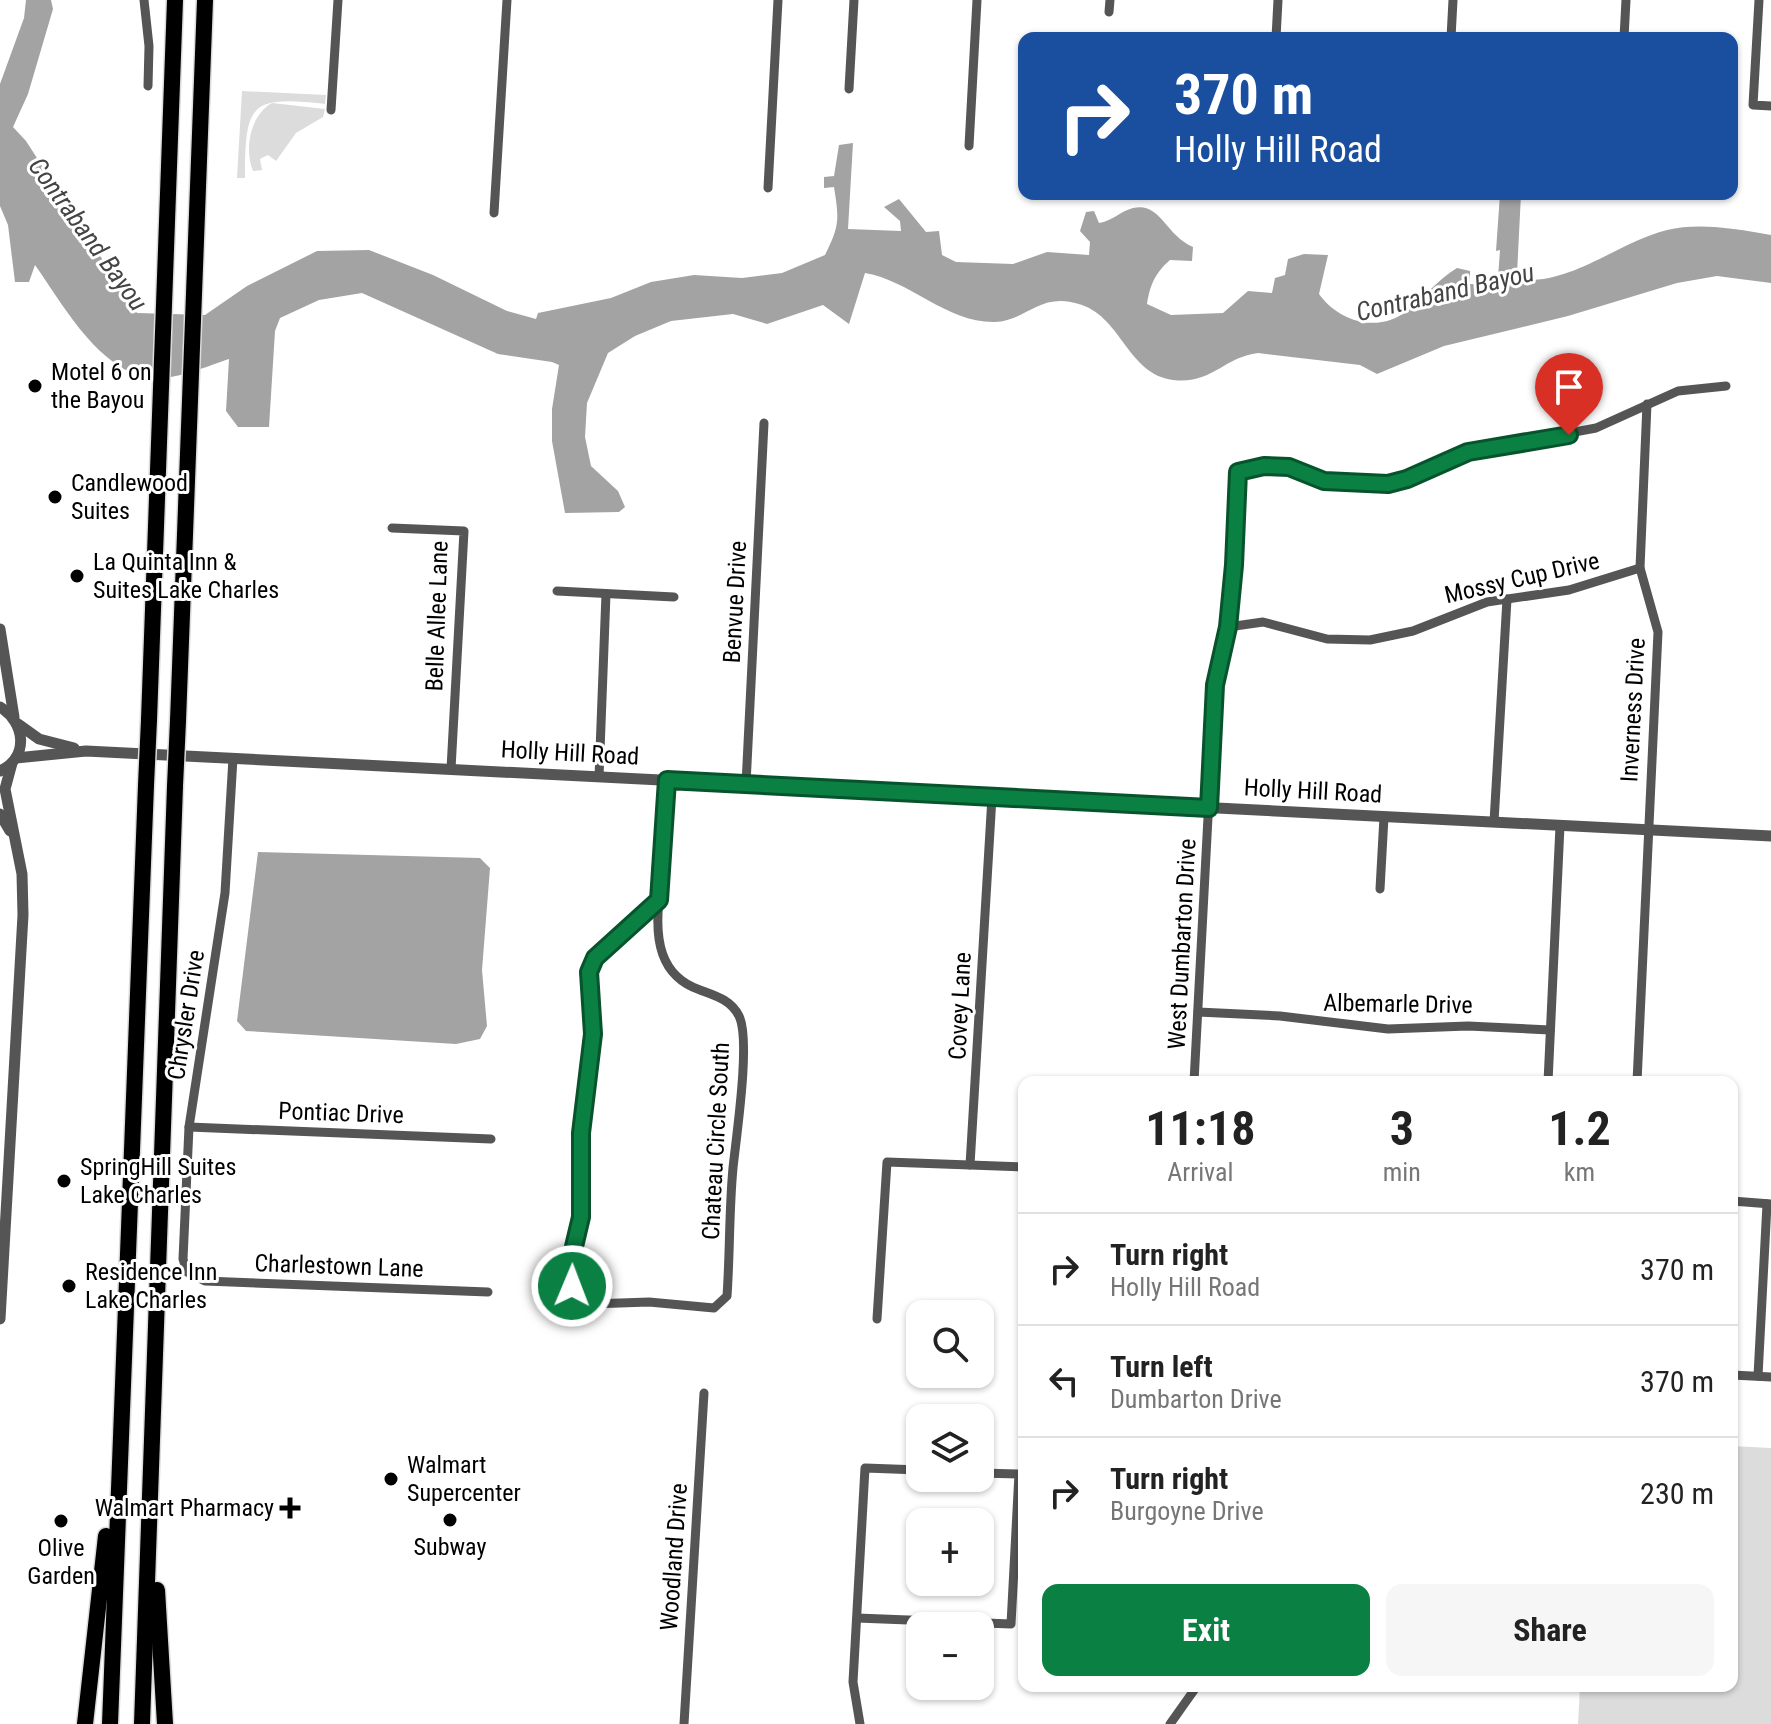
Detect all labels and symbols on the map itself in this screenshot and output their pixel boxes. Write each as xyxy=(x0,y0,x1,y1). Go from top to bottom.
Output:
water label: Contraband Bayou xyxy=(22,152,154,316)
water label: Contraband Bayou xyxy=(1353,257,1537,327)
pin xyxy=(1535,353,1603,435)
place label: Motel 6 on the Bayou xyxy=(51,358,152,414)
marker: Motel 6 on the Bayou xyxy=(26,377,44,395)
place label: Candlewood Suites xyxy=(71,469,188,525)
marker: Candlewood Suites xyxy=(46,488,64,506)
street label: Belle Allee Lane xyxy=(420,540,454,692)
street label: Benvue Drive xyxy=(718,540,752,664)
street label: Mossy Cup Drive xyxy=(1442,547,1602,609)
place label: La Quinta Inn & Suites Lake Charles xyxy=(93,548,279,604)
marker: La Quinta Inn & Suites Lake Charles xyxy=(68,567,86,585)
street label: Inverness Drive xyxy=(1615,637,1651,783)
street label: Holly Hill Road xyxy=(500,735,640,771)
street label: Holly Hill Road xyxy=(1243,773,1383,809)
street label: West Dumbarton Drive xyxy=(1162,838,1202,1050)
street label: Chrysler Drive xyxy=(162,948,210,1082)
street label: Covey Lane xyxy=(943,951,977,1061)
street label: Albemarle Drive xyxy=(1323,989,1473,1019)
street label: Chateau Circle South xyxy=(697,1041,735,1241)
street label: Pontiac Drive xyxy=(278,1097,404,1129)
place label: SpringHill Suites Lake Charles xyxy=(80,1153,236,1209)
marker: SpringHill Suites Lake Charles xyxy=(55,1172,73,1190)
position arrow xyxy=(530,1244,614,1328)
street label: Charlestown Lane xyxy=(254,1249,424,1283)
place label: Residence Inn Lake Charles xyxy=(85,1258,217,1314)
marker: Residence Inn Lake Charles xyxy=(60,1277,78,1295)
place label: Walmart Supercenter xyxy=(407,1451,521,1507)
marker: Walmart Supercenter xyxy=(382,1470,400,1488)
street label: Woodland Drive xyxy=(655,1482,693,1632)
place label: Walmart Pharmacy xyxy=(95,1494,274,1522)
marker: Walmart Pharmacy xyxy=(281,1499,299,1517)
marker: Subway xyxy=(441,1511,459,1529)
marker: Olive Garden xyxy=(52,1512,70,1530)
place label: Subway xyxy=(414,1533,486,1561)
place label: Olive Garden xyxy=(27,1534,95,1590)

